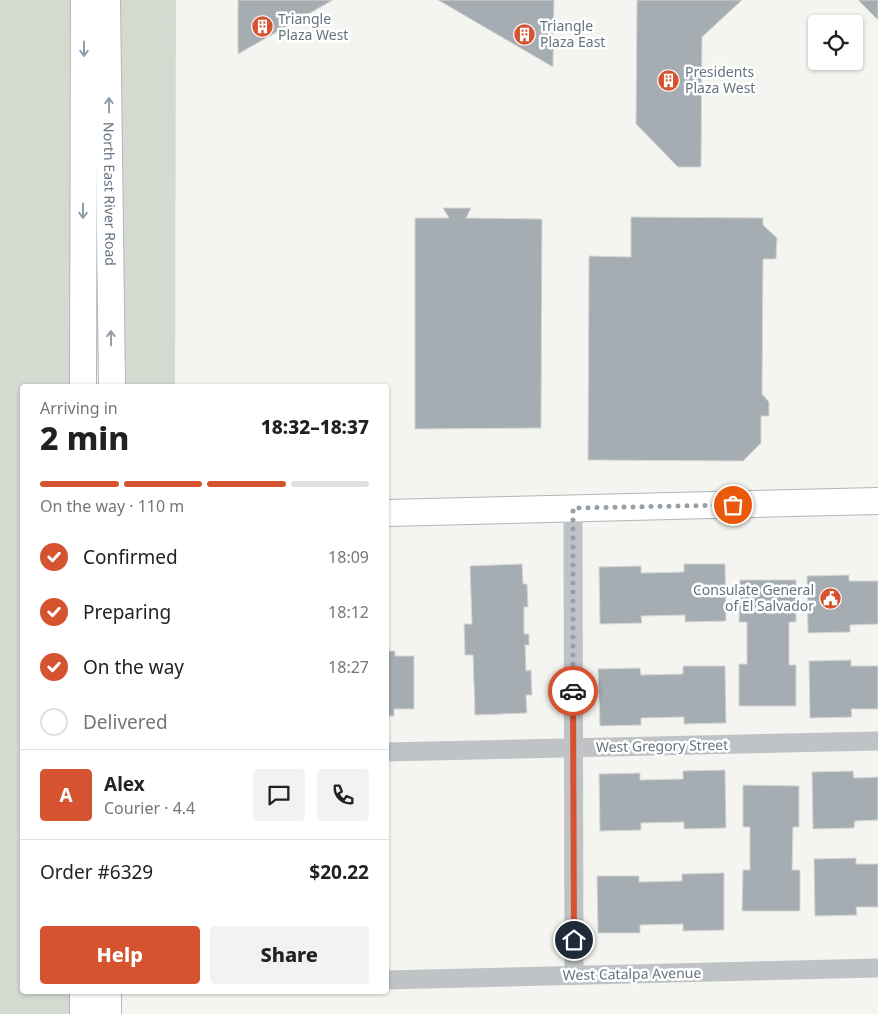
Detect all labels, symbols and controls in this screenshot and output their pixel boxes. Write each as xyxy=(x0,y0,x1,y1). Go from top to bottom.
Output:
place label: Triangle Plaza West xyxy=(278,9,348,44)
building icon: Triangle Plaza West xyxy=(250,15,274,39)
map controls xyxy=(808,15,863,70)
button: locate xyxy=(808,15,863,70)
place label: Triangle Plaza East xyxy=(540,16,605,51)
building icon: Triangle Plaza East xyxy=(512,22,536,46)
one-way arrow xyxy=(79,40,89,56)
place label: Presidents Plaza West xyxy=(685,62,755,97)
building icon: Presidents Plaza West xyxy=(657,68,681,92)
one-way arrow xyxy=(104,97,114,114)
street label: North East River Road xyxy=(100,122,120,266)
one-way arrow xyxy=(78,202,88,219)
one-way arrow xyxy=(106,330,116,346)
text: Arriving in xyxy=(40,397,118,419)
text: 18:32–18:37 xyxy=(261,414,369,440)
text: 2 min xyxy=(40,416,129,459)
pin xyxy=(712,484,754,526)
icon: bag xyxy=(719,491,747,519)
text: On the way · 110 m xyxy=(40,495,184,517)
icon: check xyxy=(40,543,68,571)
text: Confirmed xyxy=(83,544,178,570)
text: 18:09 xyxy=(328,546,369,568)
place label: Consulate General of El Salvador xyxy=(693,580,814,615)
public building icon: Consulate General of El Salvador xyxy=(818,586,842,610)
icon: check xyxy=(40,598,68,626)
text: Preparing xyxy=(83,599,171,625)
text: 18:12 xyxy=(328,601,369,623)
icon: check xyxy=(40,653,68,681)
text: On the way xyxy=(83,654,184,680)
text: 18:27 xyxy=(328,656,369,678)
courier xyxy=(548,666,598,716)
icon: car xyxy=(559,677,587,705)
text: Delivered xyxy=(83,709,168,735)
street label: West Gregory Street xyxy=(596,735,728,756)
button: chat xyxy=(253,769,305,821)
button: phone xyxy=(317,769,369,821)
text: Alex xyxy=(104,771,145,797)
text: A xyxy=(59,782,73,808)
text: Courier · 4.4 xyxy=(104,797,195,819)
text: Order #6329 xyxy=(40,859,153,885)
text: $20.22 xyxy=(309,859,369,885)
pin xyxy=(553,919,595,961)
button: Help xyxy=(40,926,200,984)
button: Share xyxy=(210,926,369,984)
icon: home xyxy=(560,926,588,954)
street label: West Catalpa Avenue xyxy=(563,963,702,984)

